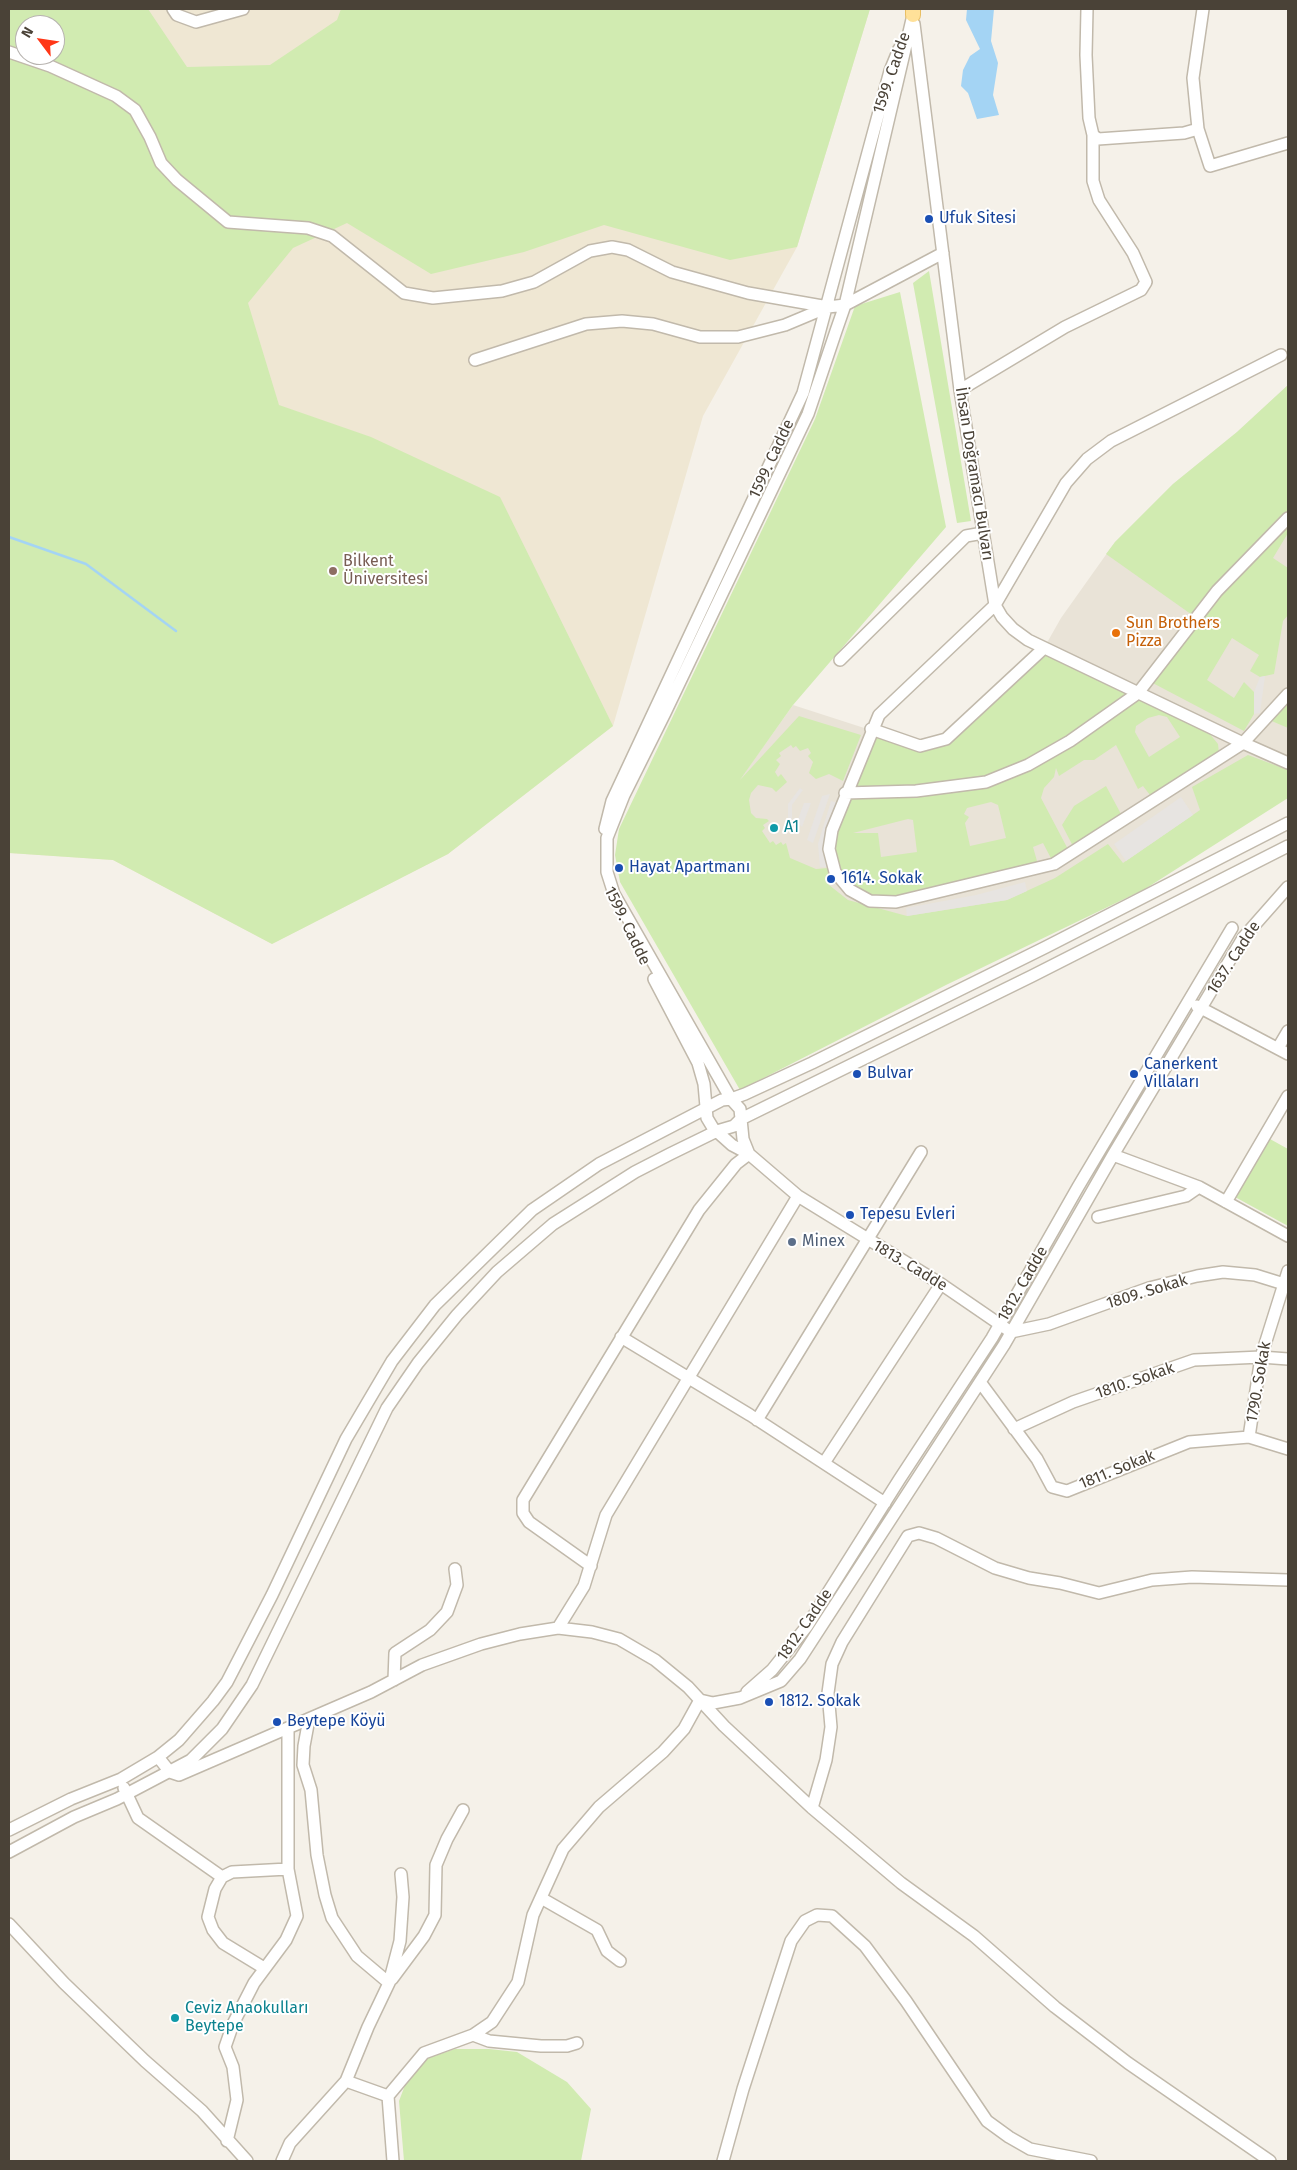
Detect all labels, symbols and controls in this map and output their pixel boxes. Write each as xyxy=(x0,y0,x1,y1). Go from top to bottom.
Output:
north arrow xyxy=(15,15,65,65)
text: N xyxy=(18,24,37,41)
street label: 1599. Cadde xyxy=(869,30,915,116)
place label: Ufuk Sitesi xyxy=(939,209,1016,229)
marker: Ufuk Sitesi xyxy=(923,213,935,225)
street label: İhsan Doğramacı Bulvarı xyxy=(951,386,997,562)
street label: 1599. Cadde xyxy=(745,416,799,502)
place label: Bilkent Üniversitesi xyxy=(343,552,428,590)
marker: Bilkent Üniversitesi xyxy=(327,565,339,577)
place label: Sun Brothers Pizza xyxy=(1126,614,1220,652)
marker: Sun Brothers Pizza xyxy=(1110,627,1122,639)
place label: A1 xyxy=(784,818,799,838)
marker: A1 xyxy=(768,822,780,834)
place label: Hayat Apartmanı xyxy=(629,858,750,878)
marker: Hayat Apartmanı xyxy=(613,862,625,874)
place label: 1614. Sokak xyxy=(841,869,922,889)
marker: 1614. Sokak xyxy=(825,873,837,885)
street label: 1599. Cadde xyxy=(600,884,654,968)
street label: 1637. Cadde xyxy=(1203,918,1265,998)
place label: Canerkent Villaları xyxy=(1144,1055,1218,1093)
place label: Bulvar xyxy=(867,1064,913,1084)
marker: Bulvar xyxy=(851,1068,863,1080)
marker: Canerkent Villaları xyxy=(1128,1068,1140,1080)
place label: Tepesu Evleri xyxy=(860,1205,955,1225)
marker: Tepesu Evleri xyxy=(844,1209,856,1221)
place label: Minex xyxy=(802,1232,845,1252)
marker: Minex xyxy=(786,1236,798,1248)
street label: 1813. Cadde xyxy=(869,1236,951,1296)
street label: 1812. Cadde xyxy=(994,1243,1052,1325)
street label: 1809. Sokak xyxy=(1104,1271,1190,1313)
street label: 1790. Sokak xyxy=(1242,1340,1276,1424)
street label: 1810. Sokak xyxy=(1093,1359,1177,1403)
street label: 1811. Sokak xyxy=(1076,1446,1158,1494)
street label: 1812. Cadde xyxy=(773,1585,837,1665)
place label: 1812. Sokak xyxy=(779,1692,860,1712)
marker: 1812. Sokak xyxy=(763,1696,775,1708)
place label: Beytepe Köyü xyxy=(287,1712,386,1732)
marker: Beytepe Köyü xyxy=(271,1716,283,1728)
place label: Ceviz Anaokulları Beytepe xyxy=(185,1999,309,2037)
marker: Ceviz Anaokulları Beytepe xyxy=(169,2012,181,2024)

